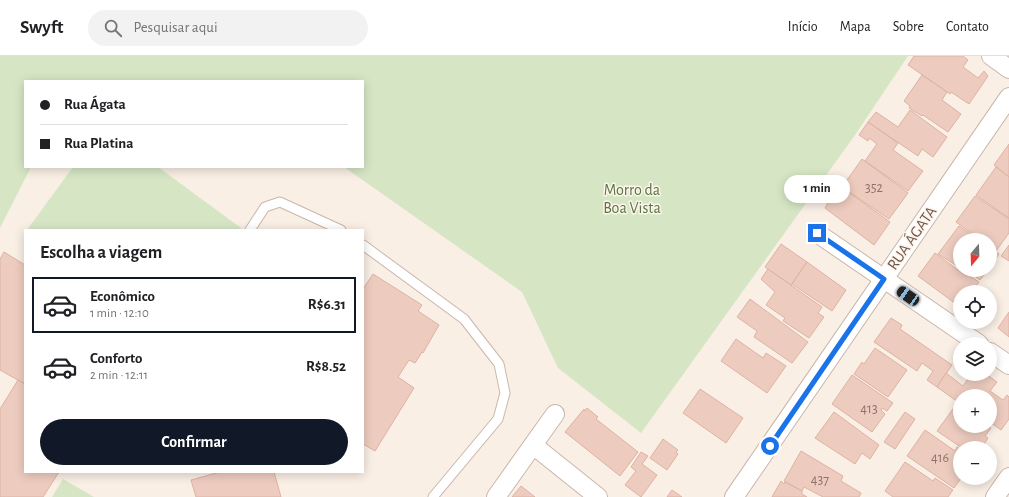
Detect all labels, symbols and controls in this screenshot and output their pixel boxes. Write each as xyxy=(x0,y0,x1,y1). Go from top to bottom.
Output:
search box xyxy=(88,10,368,46)
icon: search xyxy=(102,17,124,39)
text: Swyft xyxy=(20,18,64,37)
text: Pesquisar aqui xyxy=(134,20,218,35)
text: Início xyxy=(788,20,818,34)
text: Mapa xyxy=(840,20,871,34)
text: Sobre xyxy=(893,20,924,34)
text: Contato xyxy=(946,20,989,34)
text: Rua Ágata xyxy=(64,97,126,112)
text: Rua Platina xyxy=(64,136,134,151)
callout: 1 min xyxy=(784,175,850,203)
house number: 352 xyxy=(865,181,883,195)
park label: Morro da Boa Vista xyxy=(603,182,661,216)
text: 1 min xyxy=(803,182,831,195)
street label: RUA ÁGATA xyxy=(883,202,940,273)
route end xyxy=(808,224,826,242)
north arrow xyxy=(953,233,997,277)
map controls xyxy=(953,233,997,485)
text: Escolha a viagem xyxy=(40,244,162,262)
car xyxy=(895,284,921,308)
button: locate xyxy=(953,285,997,329)
icon: car xyxy=(42,287,78,323)
text: Econômico xyxy=(90,289,155,304)
text: R$6.31 xyxy=(308,297,346,312)
text: 1 min · 12:10 xyxy=(90,307,149,320)
button: layers xyxy=(953,337,997,381)
icon: car xyxy=(42,349,78,385)
text: Conforto xyxy=(90,351,142,366)
text: R$8.52 xyxy=(306,359,346,374)
text: 2 min · 12:11 xyxy=(90,369,148,382)
button: + xyxy=(953,389,997,433)
house number: 413 xyxy=(860,402,878,416)
button: Confirmar xyxy=(40,419,348,465)
route start xyxy=(761,437,779,455)
button: − xyxy=(953,441,997,485)
house number: 416 xyxy=(931,451,949,465)
house number: 437 xyxy=(811,473,829,487)

